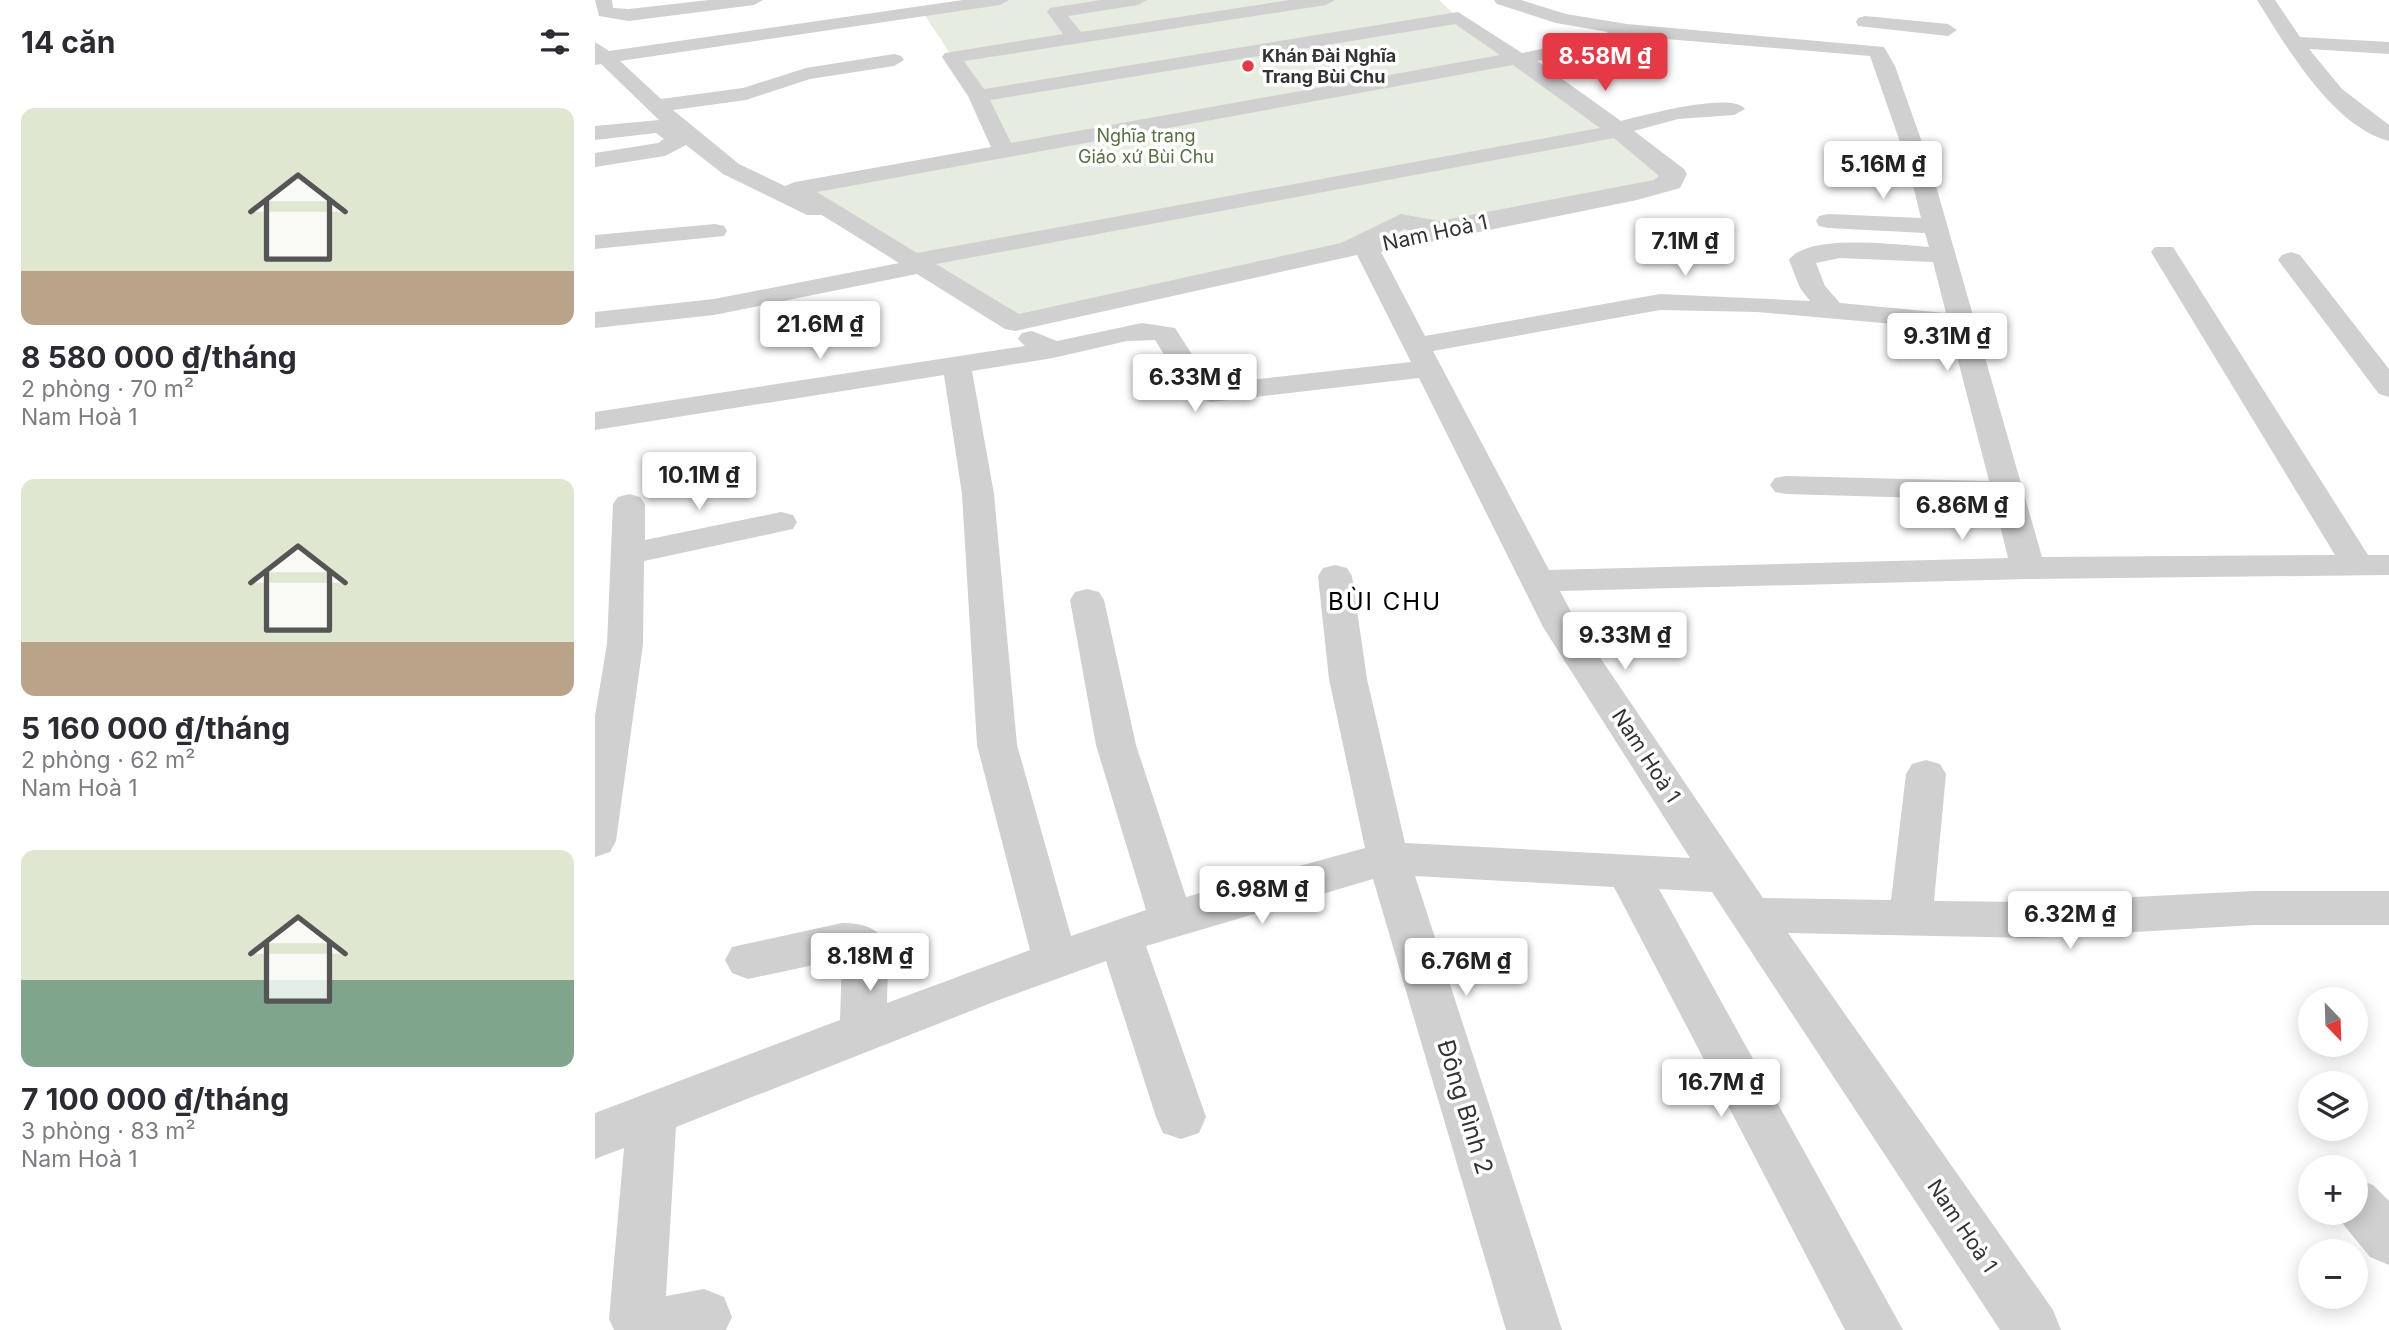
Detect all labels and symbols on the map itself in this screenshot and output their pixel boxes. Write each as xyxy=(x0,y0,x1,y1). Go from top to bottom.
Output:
pin: 8.58M ₫ xyxy=(1540,34,1670,93)
place label: Khán Đài Nghĩa Trang Bùi Chu xyxy=(1262,45,1396,87)
marker: Khán Đài Nghĩa Trang Bùi Chu xyxy=(1240,58,1256,74)
park label: Nghĩa trang Giáo xứ Bùi Chu xyxy=(1078,125,1214,167)
pin: 5.16M ₫ xyxy=(1818,142,1948,201)
street label: Nam Hoà 1 xyxy=(1380,209,1490,256)
pin: 7.1M ₫ xyxy=(1628,218,1742,278)
pin: 21.6M ₫ xyxy=(755,302,885,361)
pin: 9.31M ₫ xyxy=(1882,314,2012,373)
pin: 6.33M ₫ xyxy=(1130,354,1260,414)
pin: 10.1M ₫ xyxy=(634,452,764,512)
pin: 6.86M ₫ xyxy=(1897,482,2027,542)
district label: BÙI CHU xyxy=(1328,586,1442,616)
pin: 9.33M ₫ xyxy=(1560,612,1690,672)
street label: Nam Hoà 1 xyxy=(1607,704,1686,807)
pin: 6.98M ₫ xyxy=(1197,866,1327,926)
pin: 6.32M ₫ xyxy=(2005,892,2135,951)
pin: 8.18M ₫ xyxy=(805,934,935,993)
pin: 6.76M ₫ xyxy=(1401,939,1531,998)
north arrow xyxy=(2298,987,2368,1057)
street label: Đông Bình 2 xyxy=(1431,1036,1500,1177)
pin: 16.7M ₫ xyxy=(1656,1060,1786,1119)
street label: Nam Hoà 1 xyxy=(1922,1175,2003,1277)

